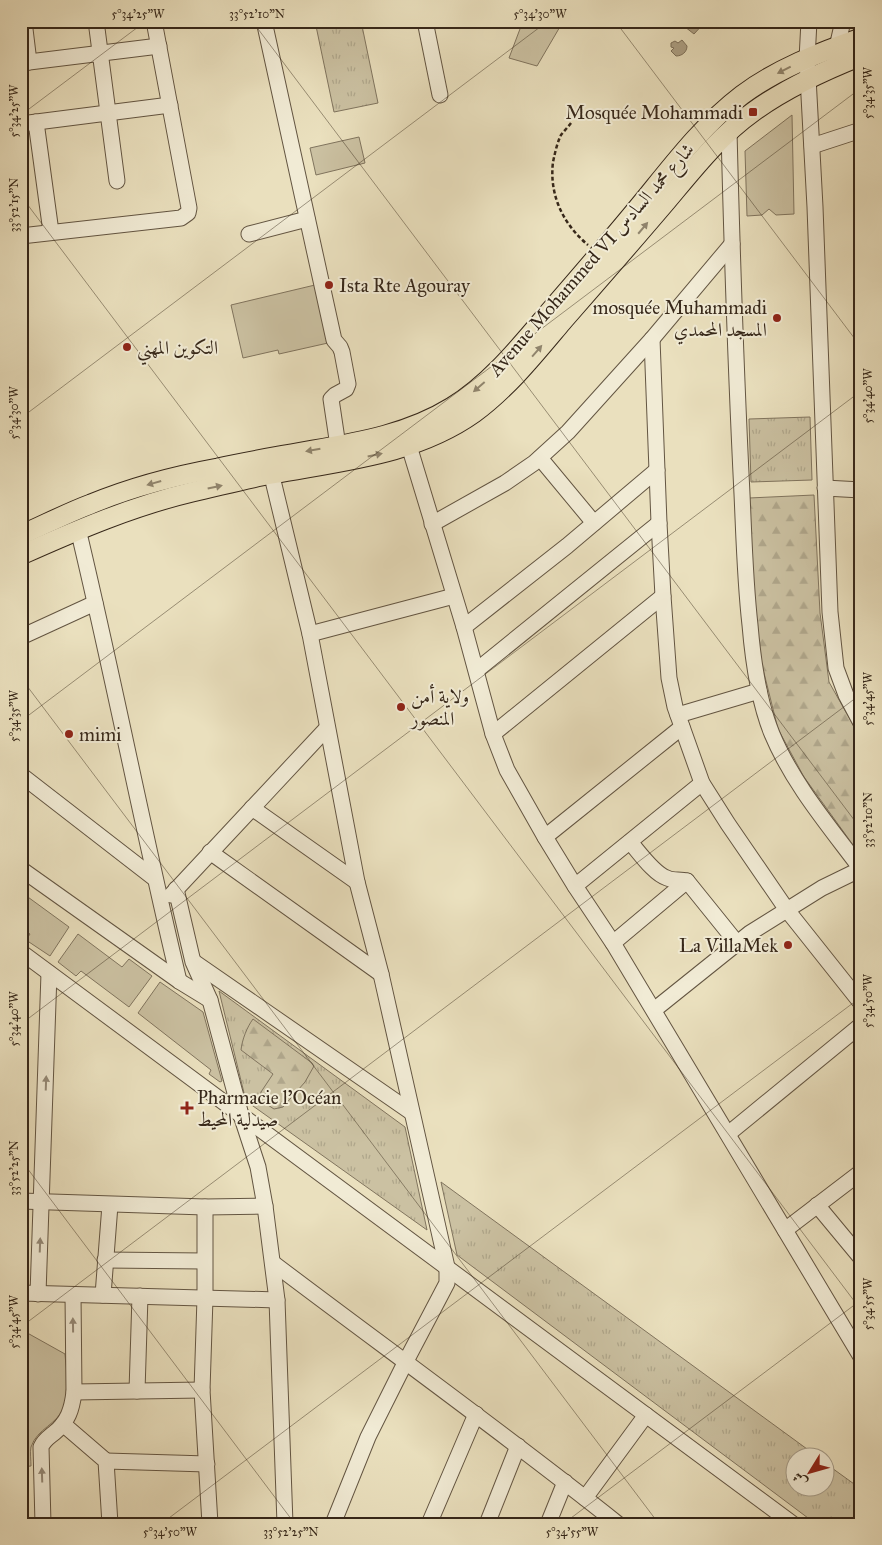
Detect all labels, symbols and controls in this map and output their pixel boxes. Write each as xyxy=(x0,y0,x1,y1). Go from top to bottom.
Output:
text: 5°34'25"W xyxy=(112,7,165,21)
text: 33°52'10"N xyxy=(229,7,285,21)
text: 5°34'30"W xyxy=(513,7,567,21)
one-way arrow xyxy=(776,66,791,74)
text: 5°34'35"W xyxy=(861,67,875,119)
text: 5°34'25"W xyxy=(7,84,21,137)
place label: Mosquée Mohammadi xyxy=(566,101,743,125)
marker: Mosquée Mohammadi xyxy=(747,106,759,118)
street label: Avenue Mohammed VI شارع محمد السادس xyxy=(483,138,702,384)
text: 33°52'15"N xyxy=(7,178,21,232)
one-way arrow xyxy=(638,221,649,234)
place label: Ista Rte Agouray xyxy=(339,274,471,298)
marker: Ista Rte Agouray xyxy=(323,279,335,291)
place label: mosquée Muhammadi المسجد المحمدي xyxy=(593,296,767,345)
marker: mosquée Muhammadi المسجد المحمدي xyxy=(771,312,783,324)
place label: التكوين المهني xyxy=(137,336,218,366)
marker: التكوين المهني xyxy=(121,341,133,353)
one-way arrow xyxy=(532,344,543,357)
text: 5°34'40"W xyxy=(861,368,875,424)
one-way arrow xyxy=(473,381,485,393)
text: 5°34'30"W xyxy=(7,386,21,440)
one-way arrow xyxy=(305,447,321,455)
one-way arrow xyxy=(367,451,382,459)
one-way arrow xyxy=(146,479,161,487)
one-way arrow xyxy=(208,483,223,491)
text: 5°34'45"W xyxy=(861,672,875,726)
place label: ولاية أمن المنصور xyxy=(409,684,469,731)
text: 5°34'35"W xyxy=(7,690,21,742)
marker: ولاية أمن المنصور xyxy=(395,701,407,713)
place label: mimi xyxy=(79,723,121,746)
marker: mimi xyxy=(63,728,75,740)
text: 33°52'10"N xyxy=(861,792,875,848)
place label: La VillaMek xyxy=(679,934,778,957)
marker: La VillaMek xyxy=(782,939,794,951)
text: 5°34'50"W xyxy=(861,973,875,1028)
text: 5°34'40"W xyxy=(7,991,21,1047)
one-way arrow xyxy=(42,1074,50,1090)
place label: Pharmacie l'Océan صيدلية المحيط xyxy=(197,1086,341,1131)
marker: Pharmacie l'Océan صيدلية المحيط xyxy=(181,1102,193,1114)
text: 33°52'25"N xyxy=(7,1140,21,1196)
one-way arrow xyxy=(36,1237,44,1253)
text: 5°34'55"W xyxy=(861,1277,875,1330)
text: 5°34'45"W xyxy=(7,1295,21,1349)
one-way arrow xyxy=(69,1316,77,1332)
north arrow xyxy=(784,1448,834,1498)
one-way arrow xyxy=(38,1467,46,1483)
text: ش xyxy=(789,1469,811,1490)
text: 5°34'50"W xyxy=(143,1525,198,1539)
text: 33°52'25"N xyxy=(263,1525,319,1539)
text: 5°34'55"W xyxy=(546,1525,599,1539)

